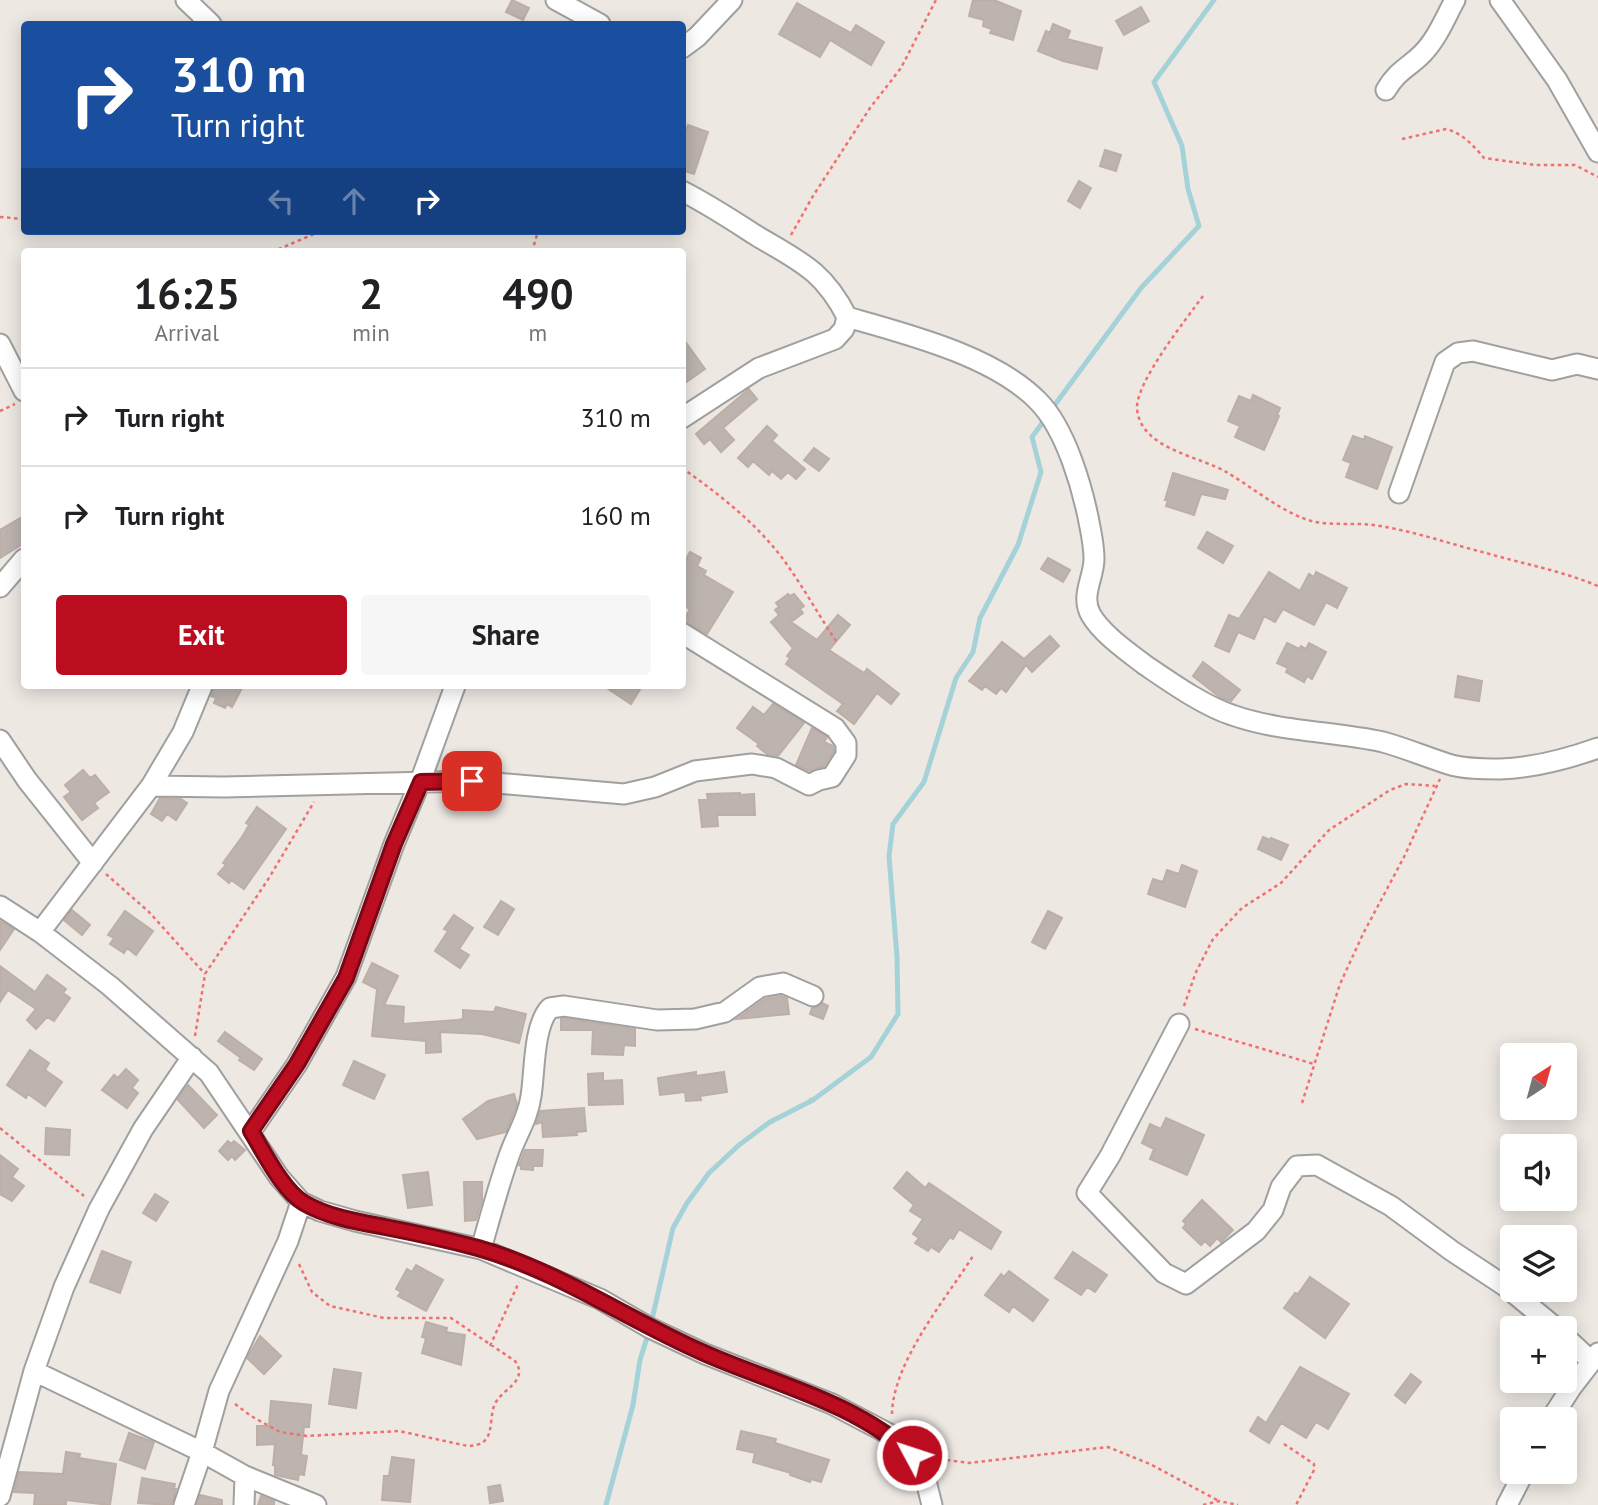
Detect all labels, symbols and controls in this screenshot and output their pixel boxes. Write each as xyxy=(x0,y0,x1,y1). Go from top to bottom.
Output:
text: 310 m xyxy=(171,42,306,106)
icon: right xyxy=(56,49,147,140)
text: Turn right xyxy=(171,104,305,146)
icon: left xyxy=(262,182,300,220)
icon: ahead xyxy=(335,182,373,220)
icon: right xyxy=(408,182,446,220)
text: 16:25 xyxy=(133,266,240,321)
text: 2 xyxy=(359,266,383,321)
text: 490 xyxy=(502,266,574,321)
text: Arrival xyxy=(154,318,219,347)
text: min xyxy=(352,318,390,347)
text: m xyxy=(529,318,547,347)
icon: right xyxy=(56,398,94,436)
text: Turn right xyxy=(115,401,224,434)
text: 310 m xyxy=(580,401,651,434)
icon: right xyxy=(56,496,94,534)
text: Turn right xyxy=(115,499,224,532)
text: 160 m xyxy=(580,499,651,532)
button: Exit xyxy=(56,595,347,675)
button: Share xyxy=(361,595,651,675)
pin xyxy=(442,751,502,811)
icon: arrive xyxy=(453,762,491,800)
north arrow xyxy=(1500,1043,1577,1120)
map controls xyxy=(1500,1043,1577,1484)
button: sound xyxy=(1500,1134,1577,1211)
button: layers xyxy=(1500,1225,1577,1302)
button: + xyxy=(1500,1316,1577,1393)
button: − xyxy=(1500,1407,1577,1484)
position arrow xyxy=(875,1418,949,1492)

